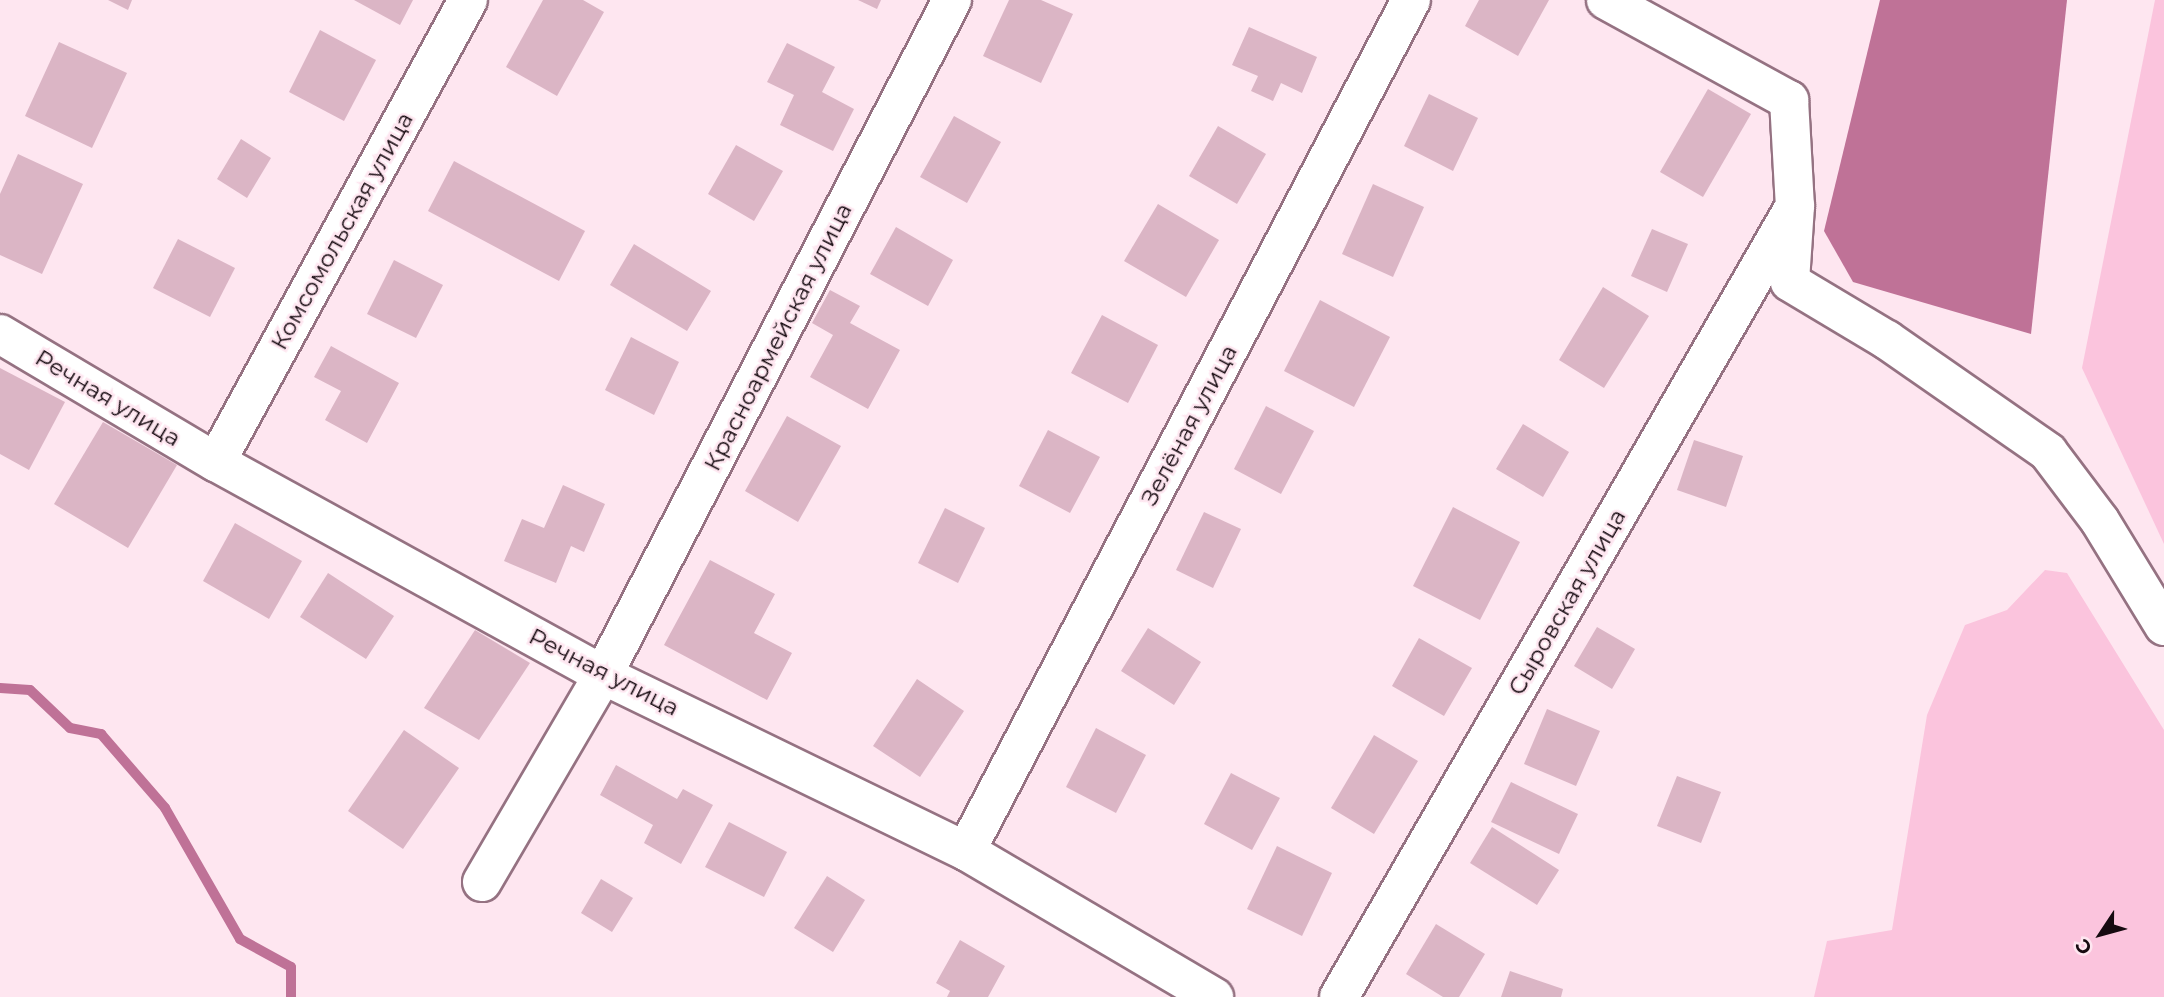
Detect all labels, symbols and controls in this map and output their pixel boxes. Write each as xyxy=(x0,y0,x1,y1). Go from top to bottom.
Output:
street label: Комсомольская улица xyxy=(265,108,419,354)
street label: Красноармейская улица xyxy=(698,199,858,475)
street label: Зелёная улица xyxy=(1135,340,1243,510)
street label: Речная улица xyxy=(30,344,186,452)
street label: Сыровская улица xyxy=(1503,504,1631,700)
street label: Речная улица xyxy=(524,622,684,722)
north arrow xyxy=(2066,899,2136,969)
text: С xyxy=(2070,934,2097,959)

